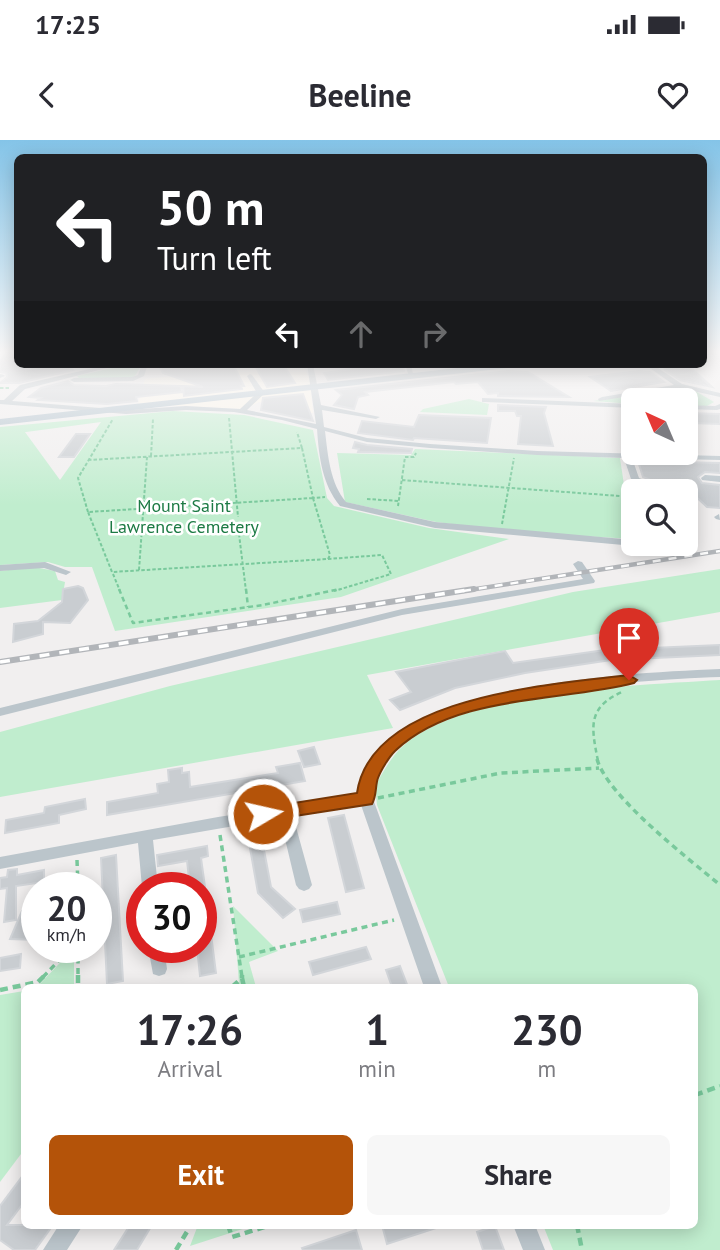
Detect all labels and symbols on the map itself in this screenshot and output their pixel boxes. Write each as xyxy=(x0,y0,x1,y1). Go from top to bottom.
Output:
north arrow xyxy=(621,388,698,466)
park label: Mount Saint Lawrence Cemetery xyxy=(109,494,260,538)
pin xyxy=(599,608,659,680)
position arrow xyxy=(226,777,300,851)
speed limit sign: 30 xyxy=(126,872,217,963)

